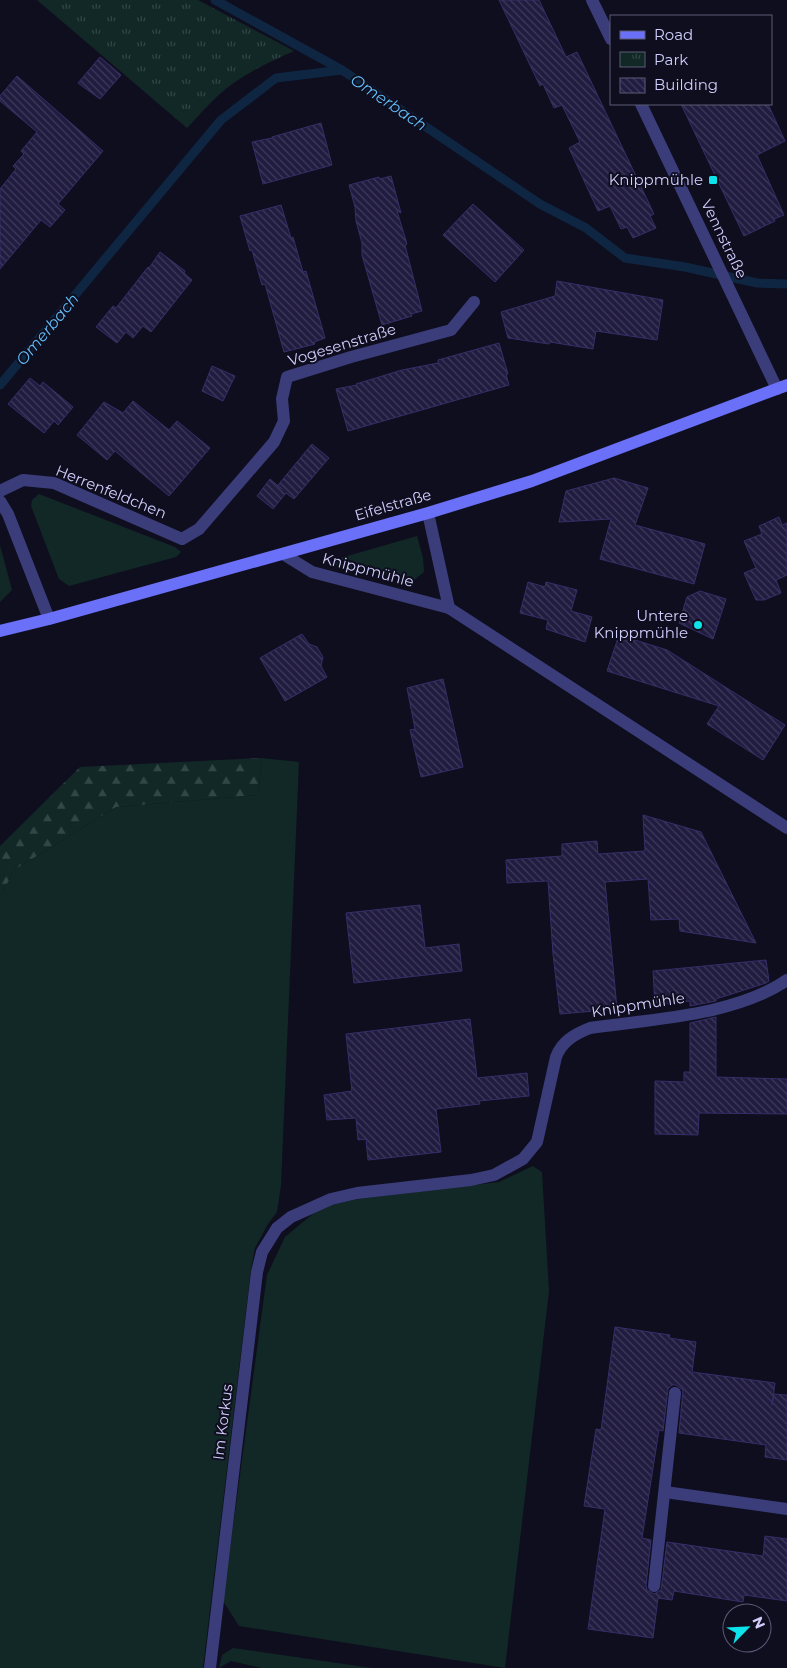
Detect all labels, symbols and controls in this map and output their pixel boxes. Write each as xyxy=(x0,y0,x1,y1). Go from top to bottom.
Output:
legend xyxy=(610,15,772,105)
text: Road xyxy=(654,25,693,44)
text: Park xyxy=(654,50,688,69)
water label: Omerbach xyxy=(347,70,430,135)
text: Building xyxy=(654,75,718,94)
place label: Knippmühle xyxy=(609,170,703,189)
marker: Knippmühle xyxy=(707,174,719,186)
street label: Vennstraße xyxy=(697,196,752,281)
water label: Omerbach xyxy=(12,290,83,369)
street label: Vogesenstraße xyxy=(286,319,398,370)
street label: Herrenfeldchen xyxy=(53,461,169,522)
street label: Eifelstraße xyxy=(352,485,433,525)
street label: Knippmühle xyxy=(320,548,416,591)
place label: Untere Knippmühle xyxy=(594,606,688,642)
marker: Untere Knippmühle xyxy=(692,619,704,631)
street label: Knippmühle xyxy=(590,988,686,1021)
street label: Im Korkus xyxy=(208,1383,237,1461)
north arrow xyxy=(722,1603,772,1653)
text: N xyxy=(748,1614,769,1632)

